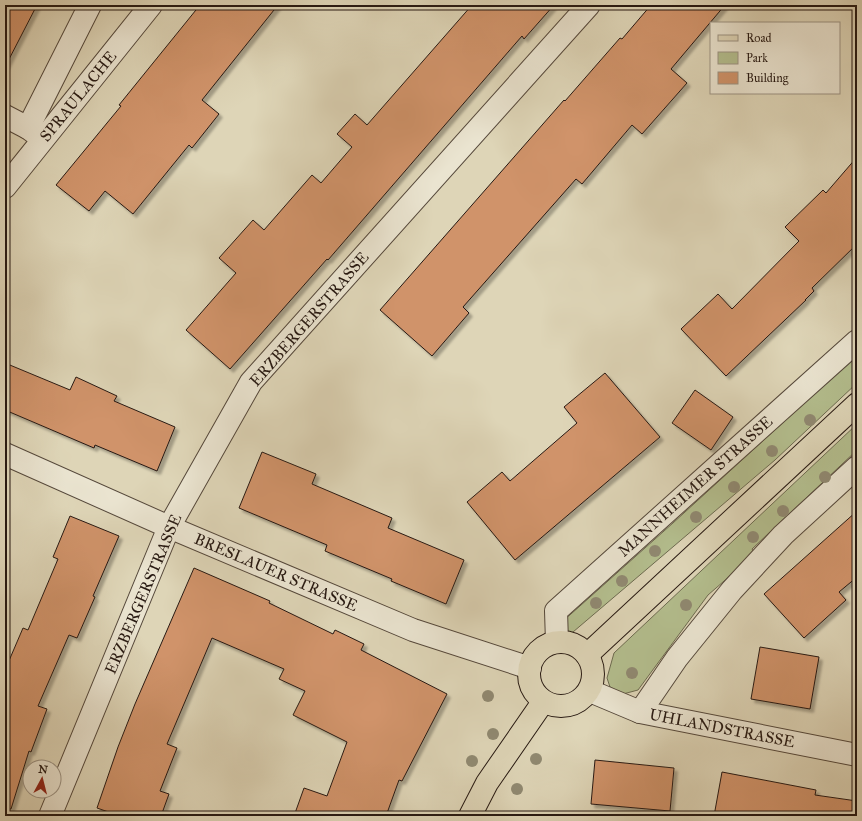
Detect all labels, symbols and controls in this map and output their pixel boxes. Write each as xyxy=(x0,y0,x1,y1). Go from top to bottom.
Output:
legend xyxy=(710,22,840,94)
text: Road xyxy=(746,31,772,45)
street label: SPRAULACHE xyxy=(36,47,120,145)
text: Park xyxy=(746,51,768,65)
text: Building xyxy=(746,71,789,86)
street label: ERZBERGERSTRASSE xyxy=(245,248,373,390)
street label: MANNHEIMER STRASSE xyxy=(614,412,776,560)
street label: ERZBERGERSTRASSE xyxy=(101,511,185,677)
street label: BRESLAUER STRASSE xyxy=(191,529,361,615)
street label: UHLANDSTRASSE xyxy=(648,705,796,751)
north arrow xyxy=(22,759,62,799)
text: N xyxy=(38,763,49,777)

